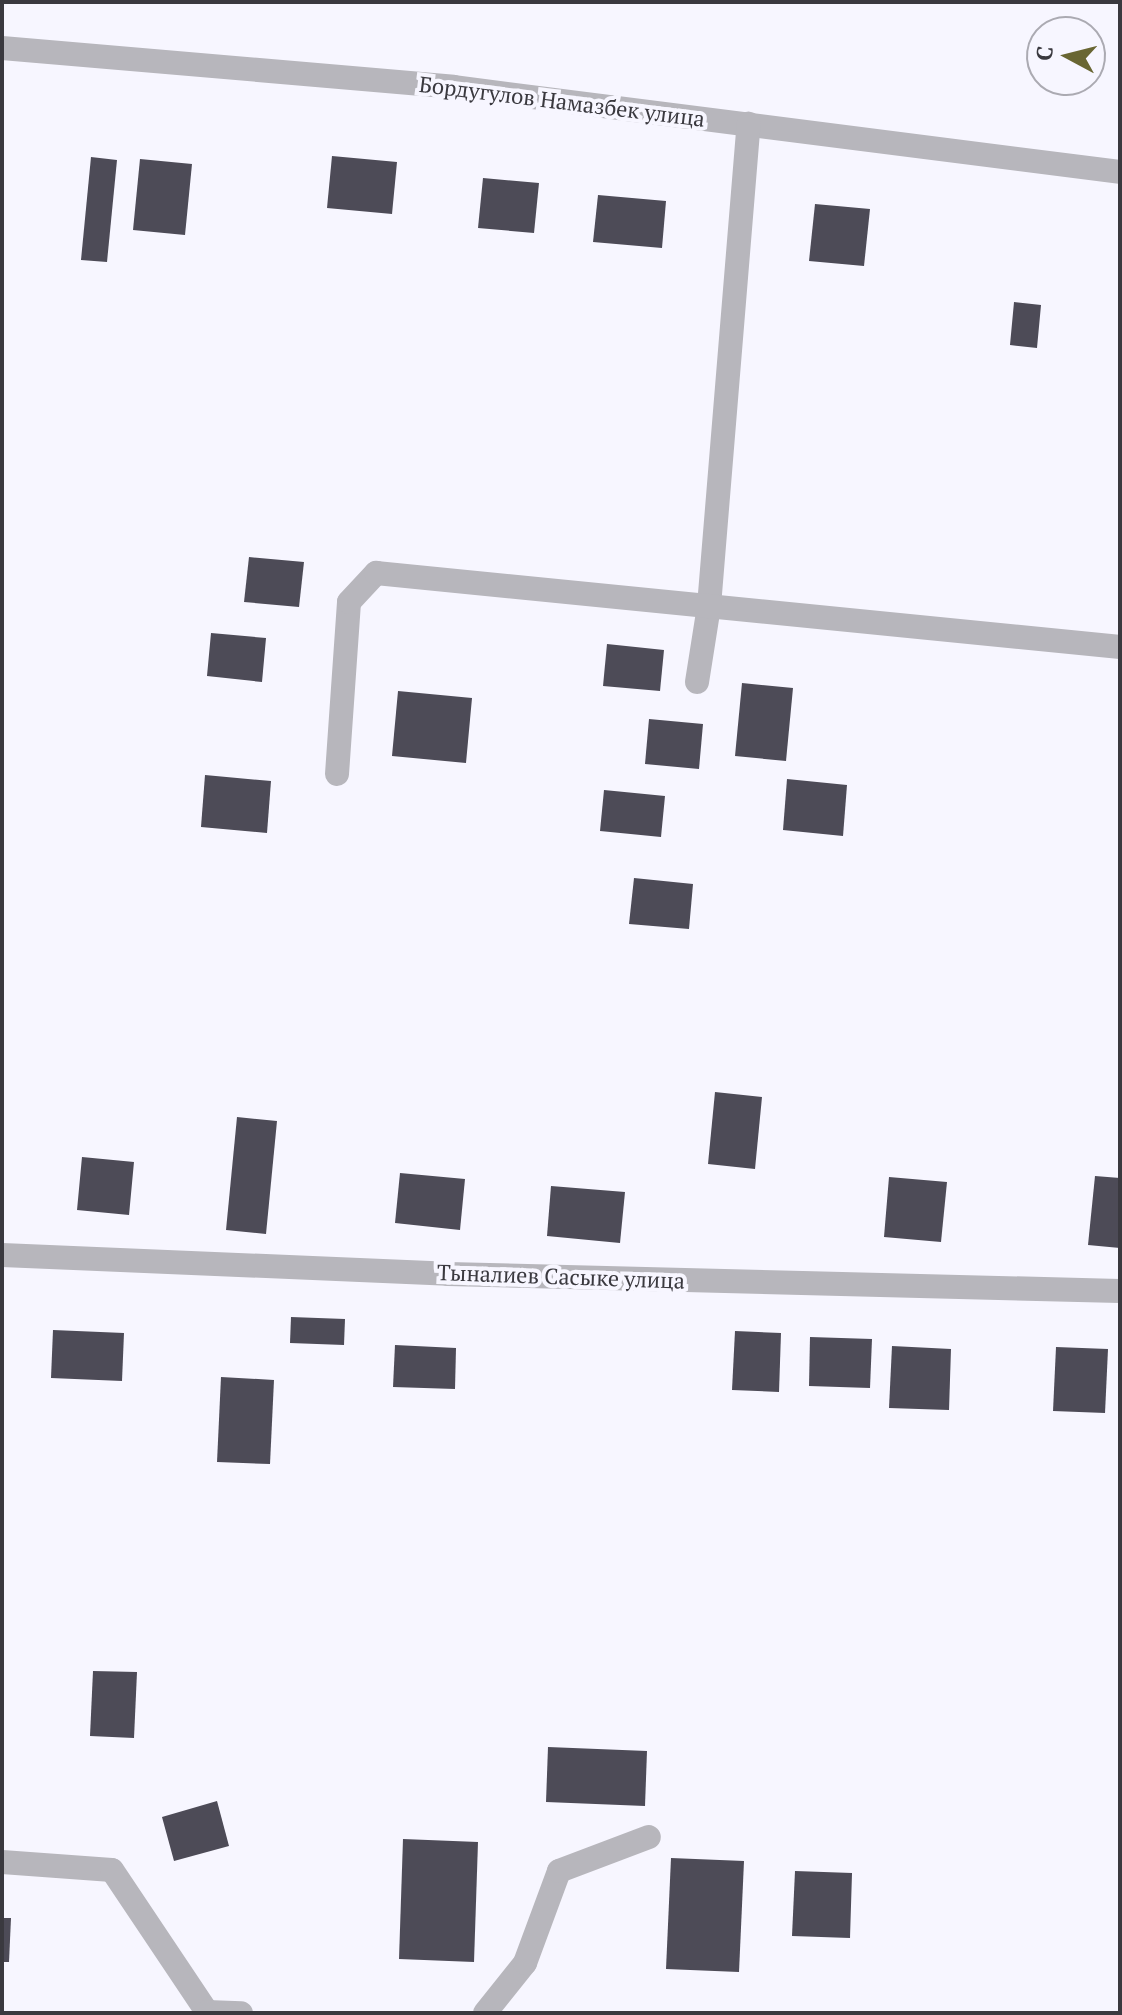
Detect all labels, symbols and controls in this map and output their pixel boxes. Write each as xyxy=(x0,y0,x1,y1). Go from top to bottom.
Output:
north arrow xyxy=(1026,16,1106,96)
text: С xyxy=(1028,44,1059,62)
street label: Бордугулов Намазбек улица xyxy=(418,70,706,132)
street label: Тыналиев Сасыке улица xyxy=(437,1258,685,1294)

